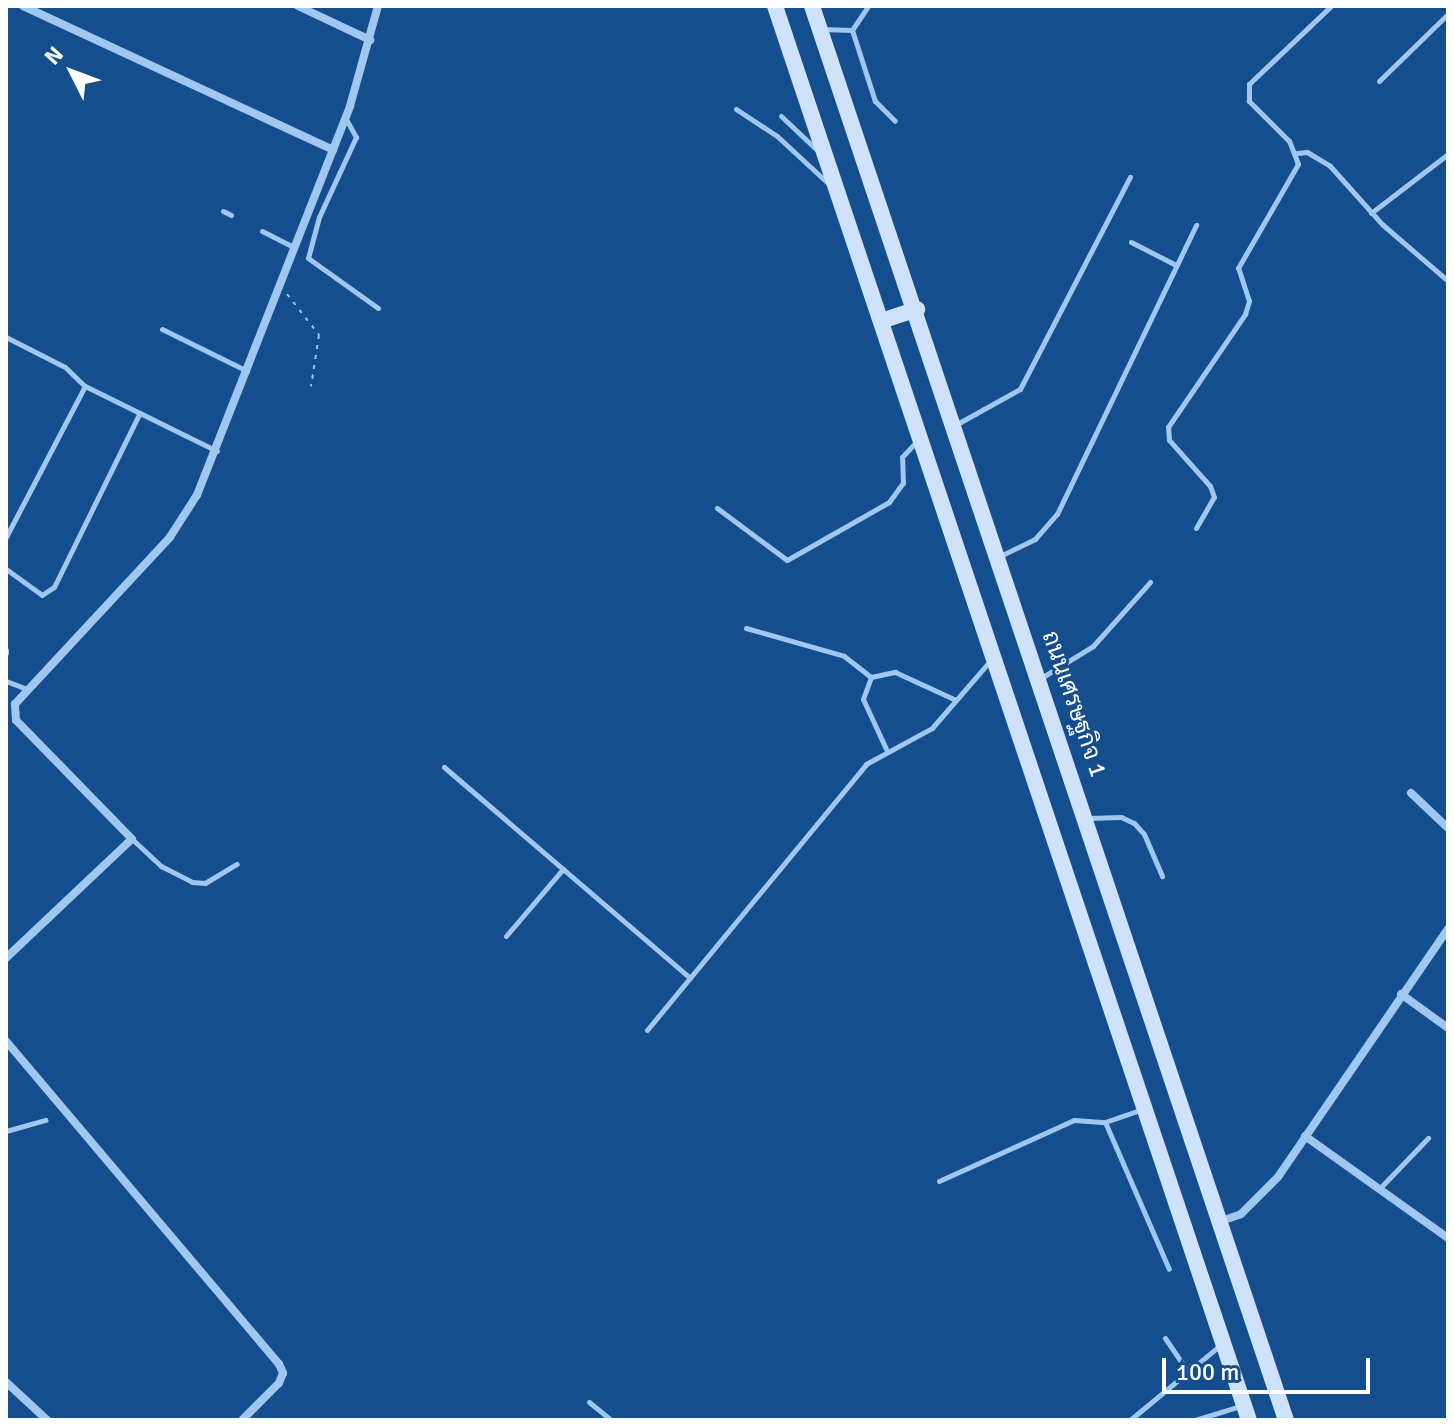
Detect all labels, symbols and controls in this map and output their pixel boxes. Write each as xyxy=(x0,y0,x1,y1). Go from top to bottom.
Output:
north arrow xyxy=(32,32,112,112)
text: N xyxy=(39,41,69,70)
street label: ถนนเศรษฐกิจ 1 xyxy=(1036,627,1112,781)
scale bar xyxy=(1166,1342,1374,1392)
text: 100 m xyxy=(1176,1357,1239,1387)

